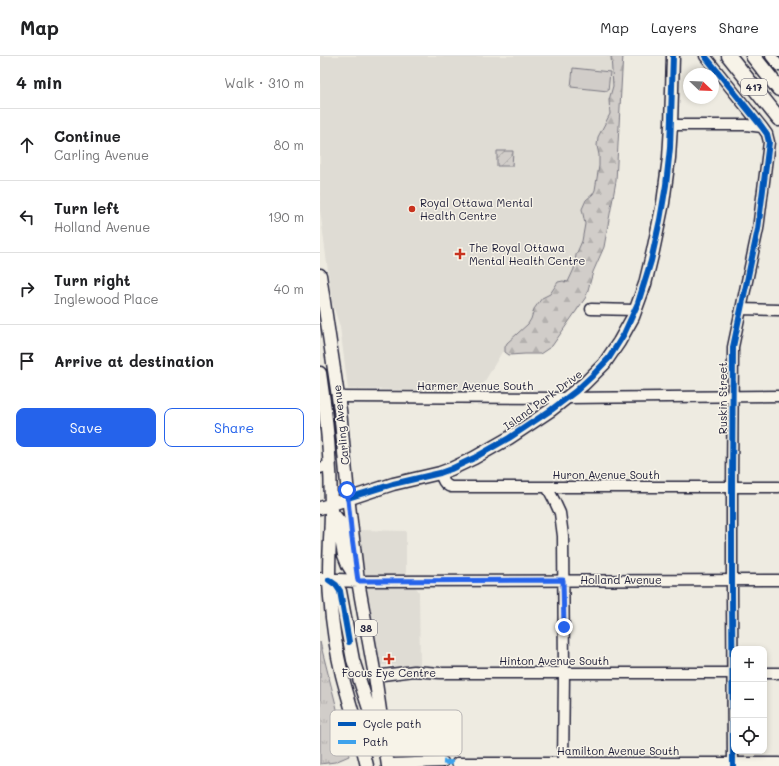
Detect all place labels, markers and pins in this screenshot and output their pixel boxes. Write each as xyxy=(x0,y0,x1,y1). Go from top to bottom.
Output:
place label: Royal Ottawa Mental Health Centre xyxy=(420,195,533,223)
marker: Royal Ottawa Mental Health Centre xyxy=(407,204,417,214)
place label: The Royal Ottawa Mental Health Centre xyxy=(469,240,586,268)
marker: The Royal Ottawa Mental Health Centre xyxy=(454,248,466,260)
marker: Focus Eye Centre xyxy=(383,653,395,665)
place label: Focus Eye Centre xyxy=(342,665,436,680)

